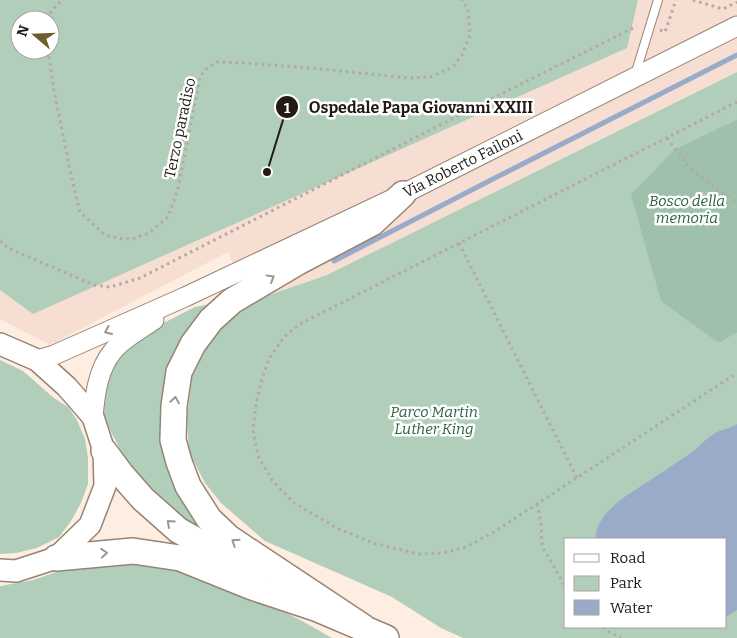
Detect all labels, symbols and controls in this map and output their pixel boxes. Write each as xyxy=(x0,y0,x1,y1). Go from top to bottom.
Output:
north arrow xyxy=(10,10,60,60)
text: N xyxy=(13,23,33,39)
street label: Terzo paradiso xyxy=(161,76,199,180)
callout: Ospedale Papa Giovanni XXIII xyxy=(274,92,543,123)
text: Ospedale Papa Giovanni XXIII xyxy=(309,98,533,117)
text: 1 xyxy=(284,99,291,117)
street label: Via Roberto Failoni xyxy=(400,126,526,202)
park label: Bosco della memoria xyxy=(649,192,725,227)
one-way arrow xyxy=(265,275,274,285)
one-way arrow xyxy=(104,325,113,336)
one-way arrow xyxy=(169,396,179,404)
park label: Parco Martin Luther King xyxy=(390,403,478,438)
one-way arrow xyxy=(167,520,176,529)
legend xyxy=(564,538,727,628)
one-way arrow xyxy=(231,539,241,548)
one-way arrow xyxy=(101,548,109,559)
text: Road xyxy=(610,549,645,567)
text: Park xyxy=(610,574,642,592)
text: Water xyxy=(610,599,653,617)

